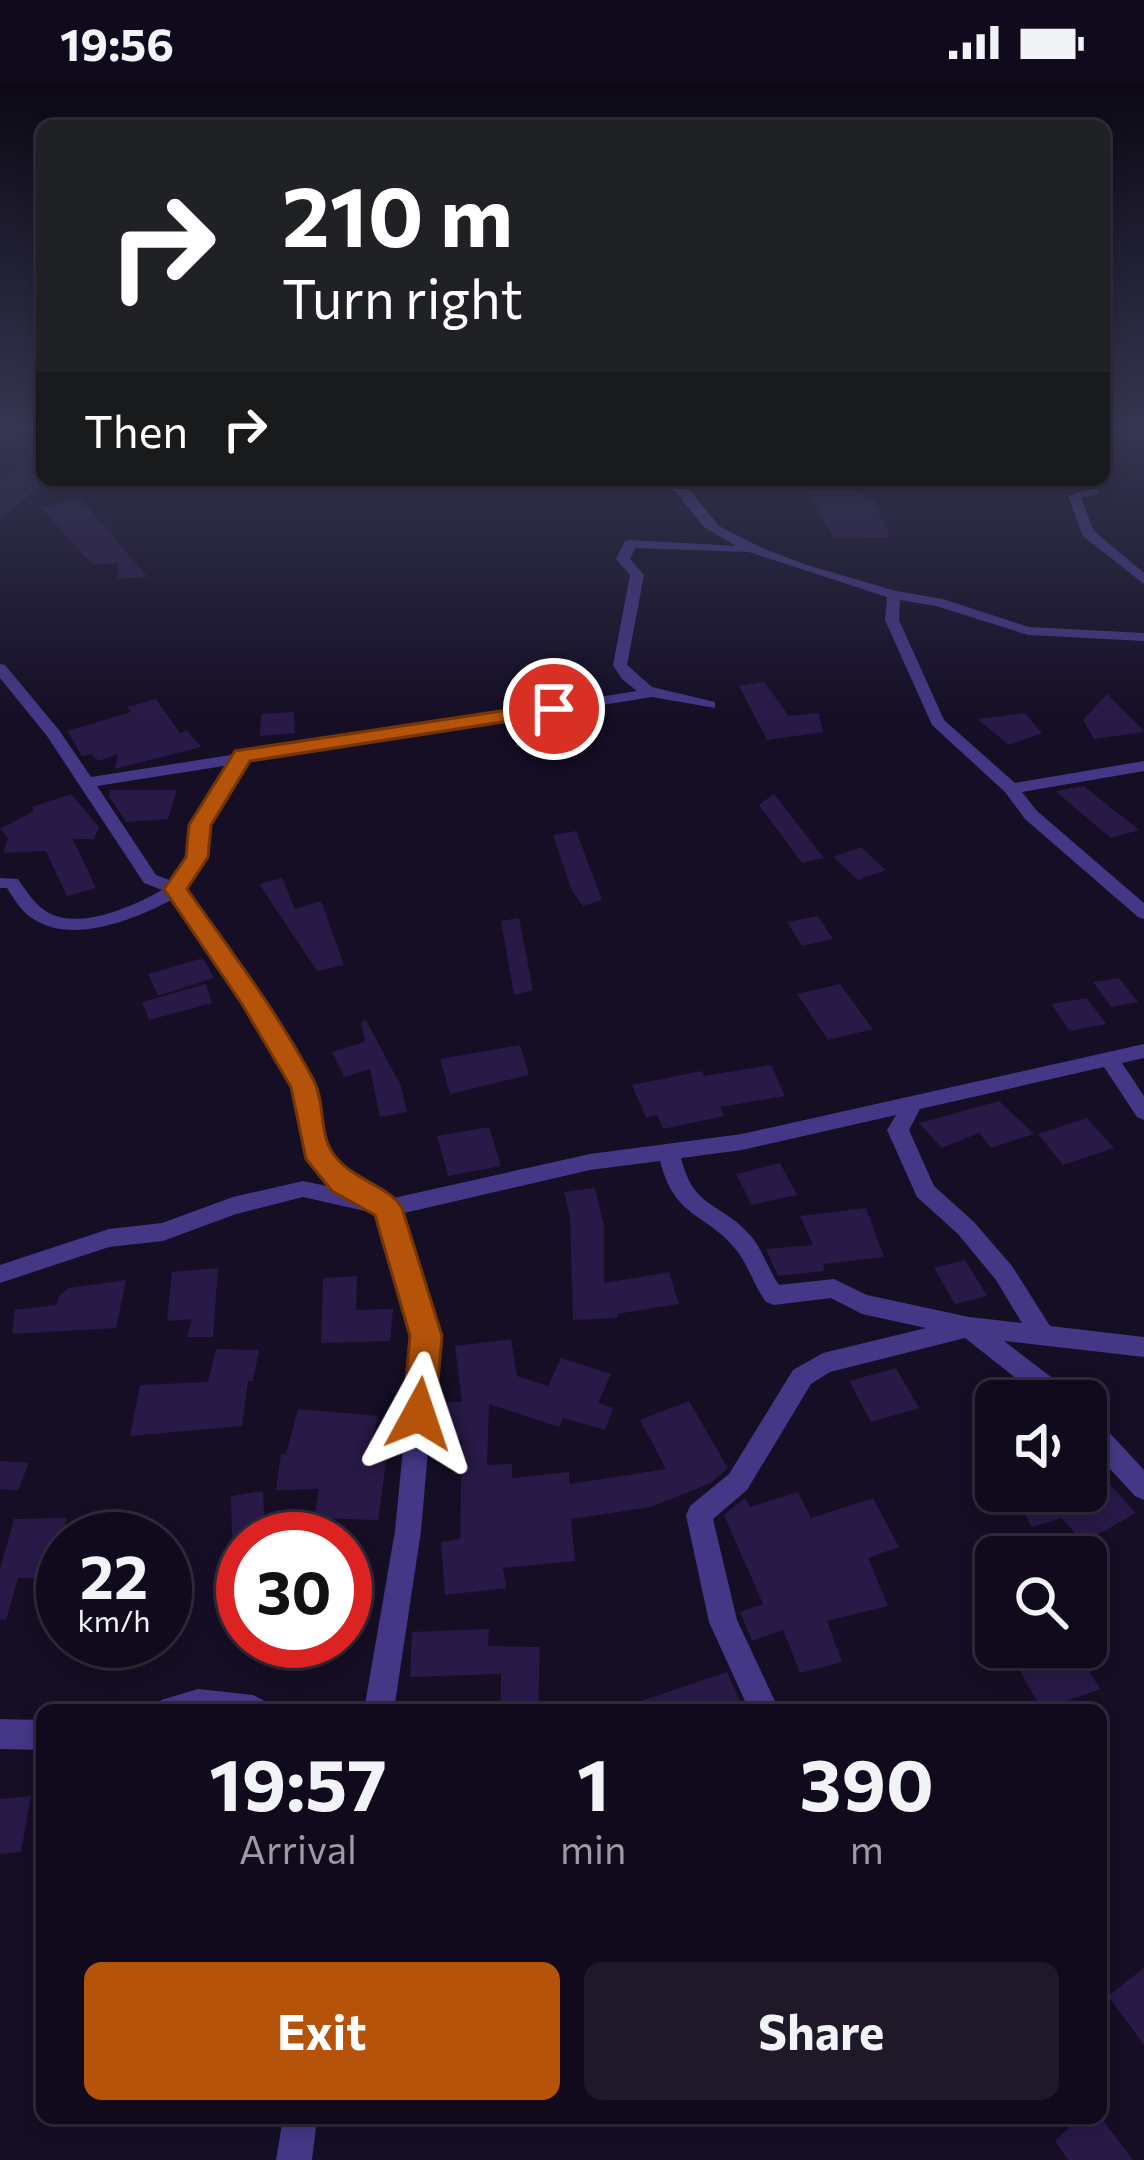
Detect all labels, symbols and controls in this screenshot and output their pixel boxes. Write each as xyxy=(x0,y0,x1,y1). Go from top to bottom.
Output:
text: 19:56 xyxy=(60,15,174,70)
text: 210 m xyxy=(282,162,513,264)
icon: right xyxy=(84,168,240,324)
text: Turn right xyxy=(282,264,523,330)
icon: right xyxy=(212,396,278,462)
text: Then xyxy=(84,402,188,457)
pin xyxy=(503,658,605,760)
icon: arrive xyxy=(521,676,587,742)
position arrow xyxy=(356,1351,482,1477)
map controls xyxy=(975,1380,1107,1668)
button: sound xyxy=(975,1380,1107,1512)
speed limit sign: 30 xyxy=(216,1512,372,1668)
button: search xyxy=(975,1536,1107,1668)
text: 22 xyxy=(80,1538,148,1611)
text: km/h xyxy=(78,1601,150,1638)
text: 19:57 xyxy=(209,1738,387,1826)
text: 1 xyxy=(577,1738,609,1826)
text: 390 xyxy=(800,1738,934,1826)
text: Arrival xyxy=(239,1824,357,1872)
text: min xyxy=(560,1824,626,1872)
text: m xyxy=(850,1824,884,1872)
button: Exit xyxy=(84,1962,560,2100)
button: Share xyxy=(584,1962,1059,2100)

